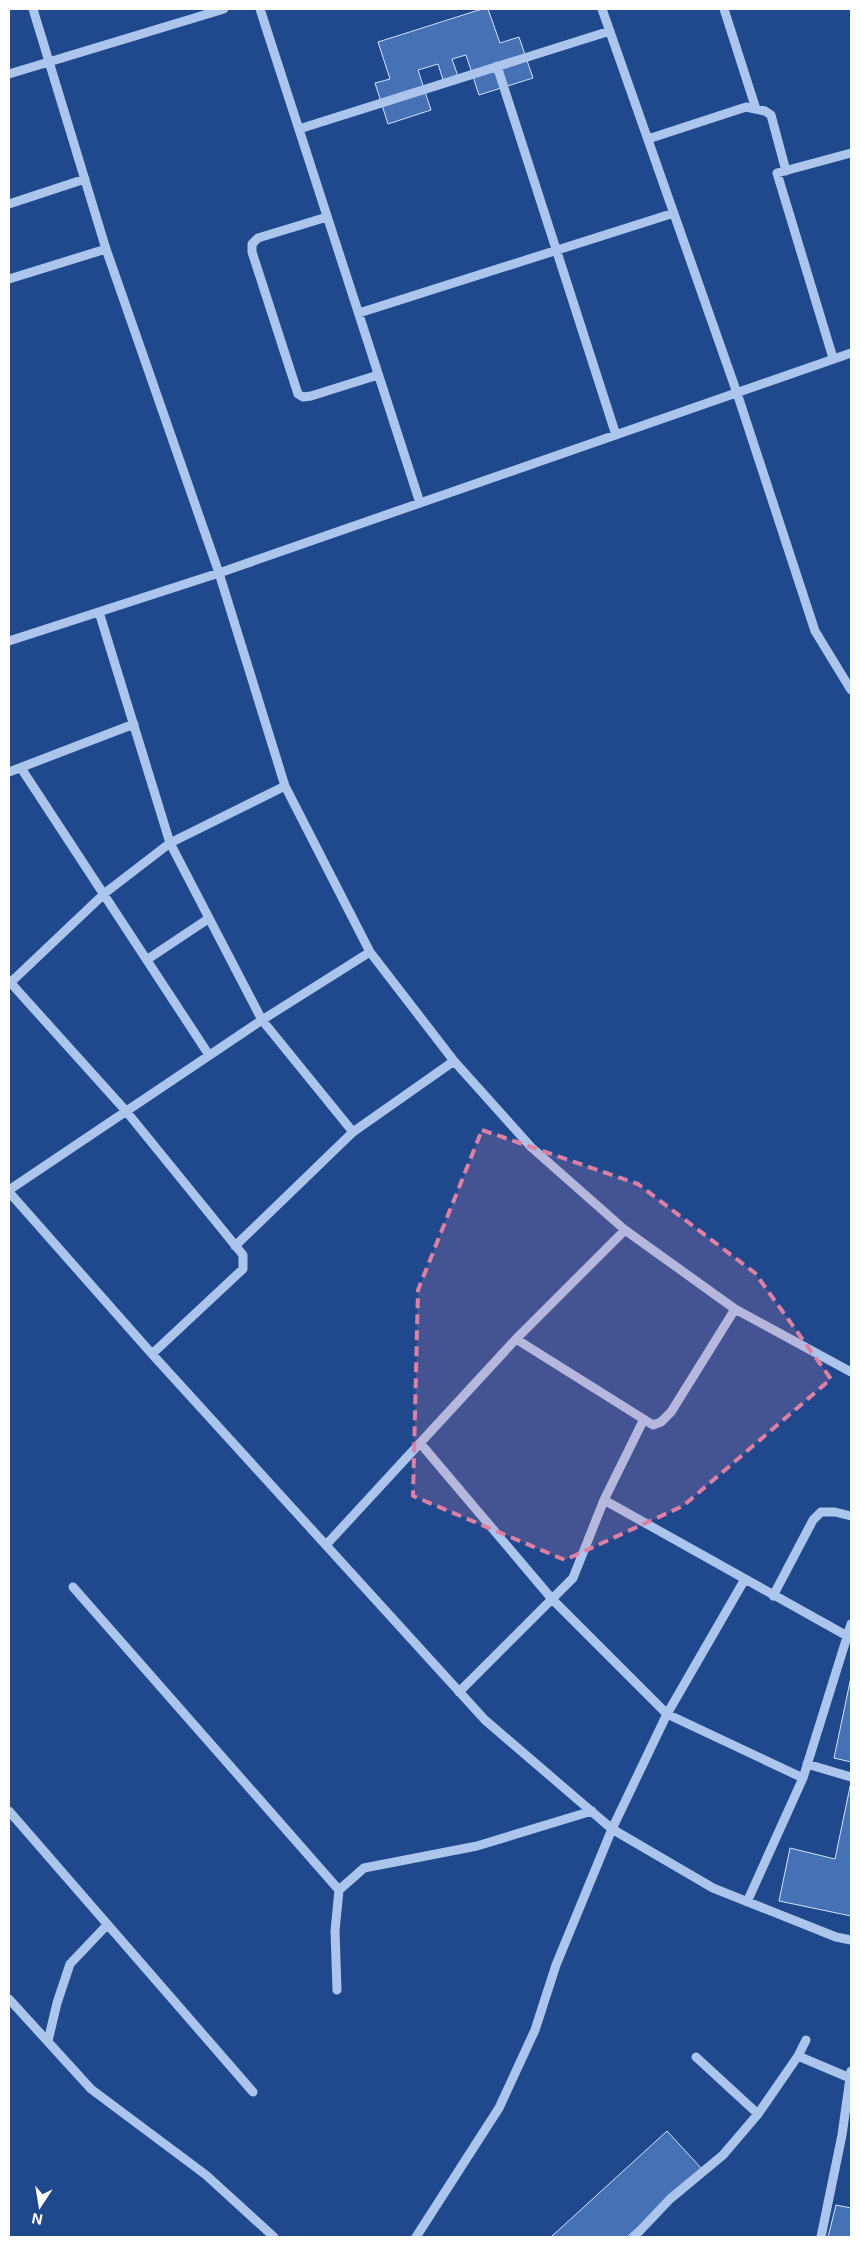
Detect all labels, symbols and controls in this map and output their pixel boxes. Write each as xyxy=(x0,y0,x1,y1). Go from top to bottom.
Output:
north arrow xyxy=(15,2181,65,2231)
text: N xyxy=(30,2210,44,2229)

